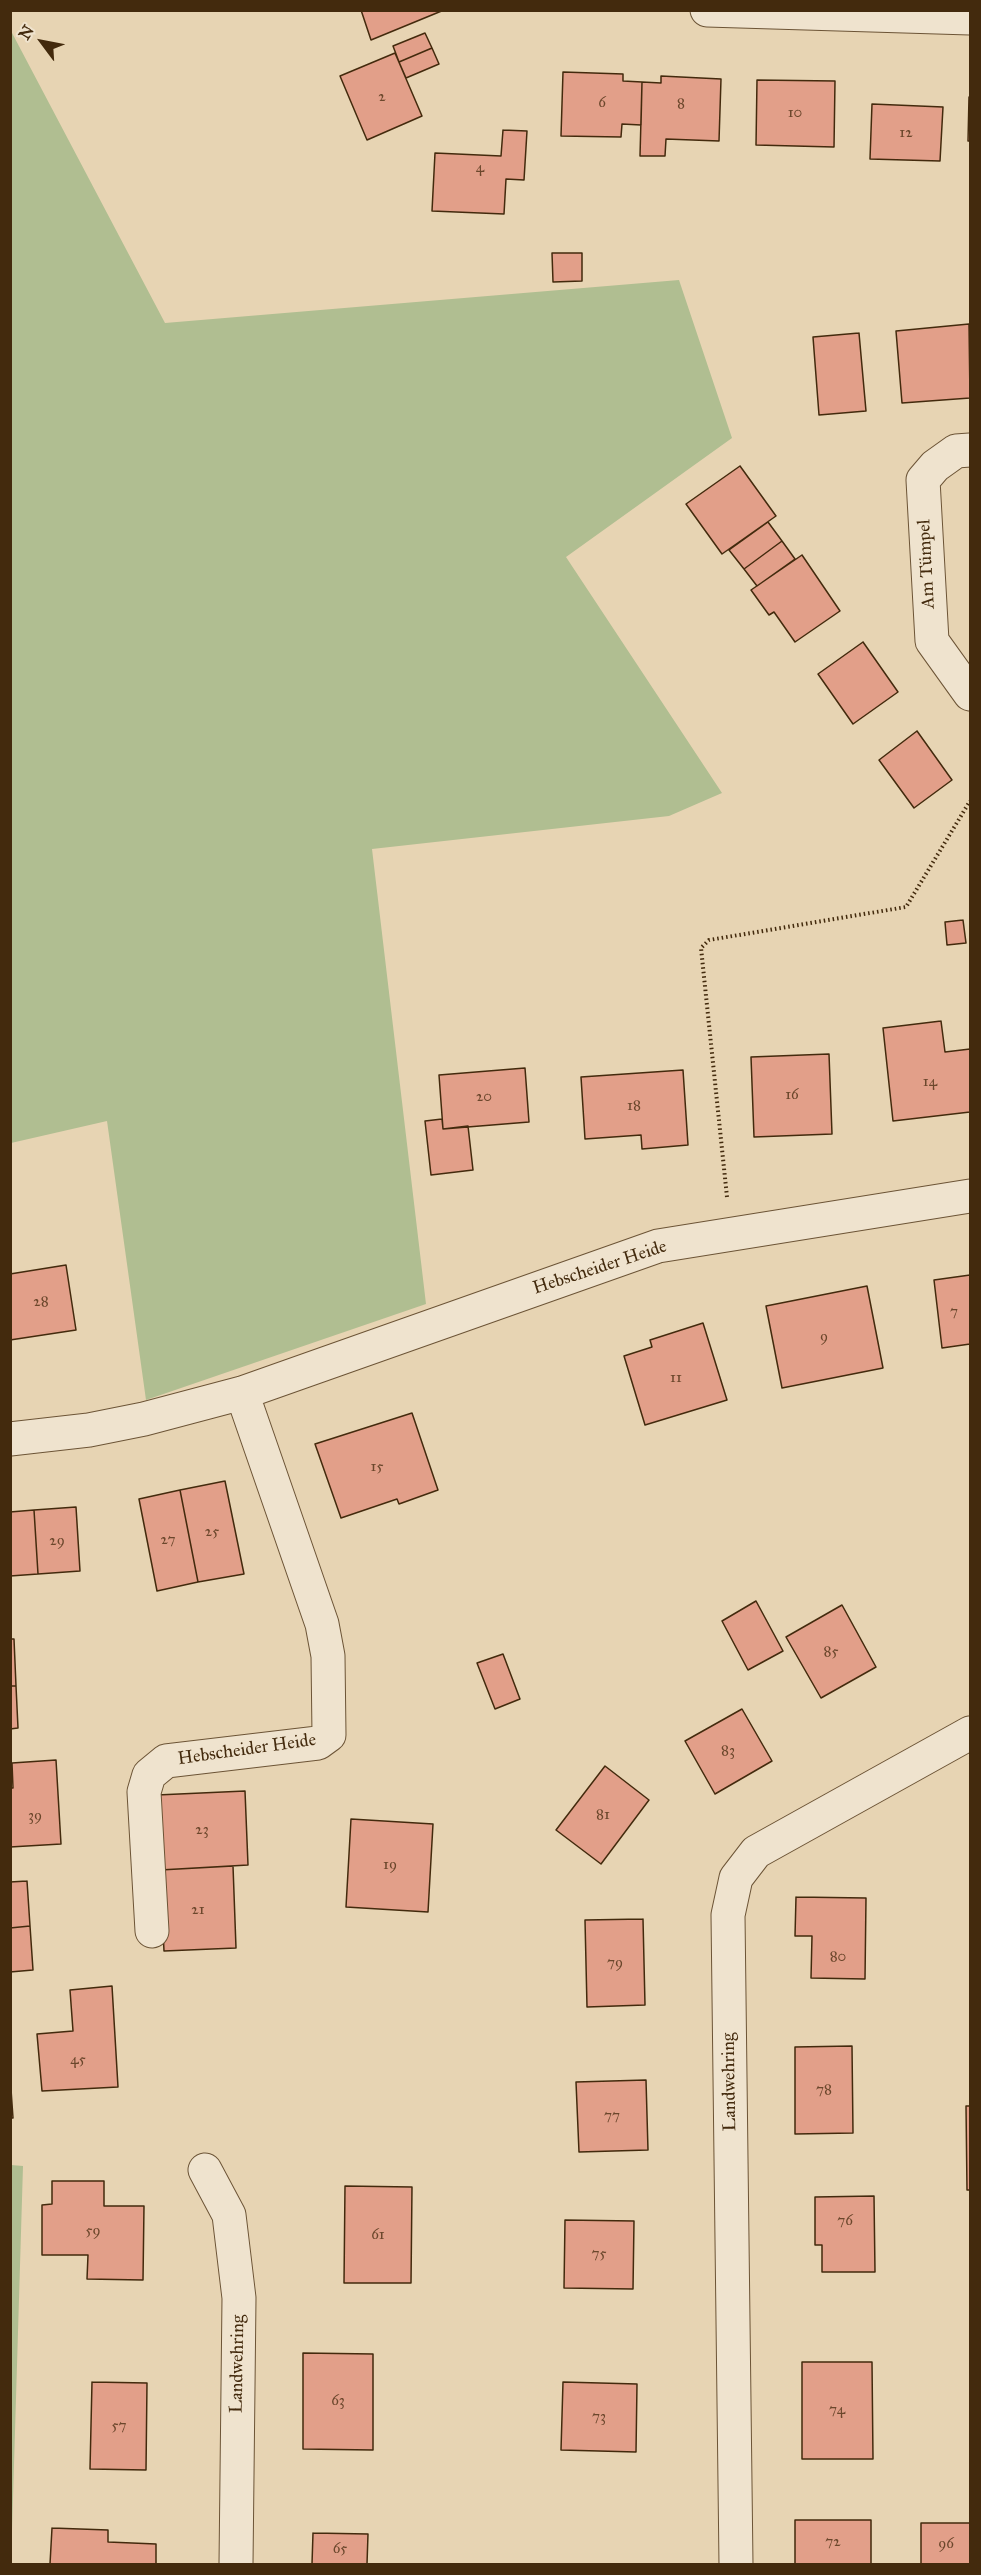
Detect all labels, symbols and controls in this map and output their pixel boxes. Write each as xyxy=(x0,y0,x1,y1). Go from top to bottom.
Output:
north arrow xyxy=(12,12,72,72)
text: N xyxy=(15,21,38,43)
house number: 2 xyxy=(378,88,386,106)
house number: 6 xyxy=(598,94,606,112)
house number: 8 xyxy=(677,95,685,113)
house number: 10 xyxy=(788,104,802,122)
house number: 12 xyxy=(899,124,913,142)
house number: 4 xyxy=(476,159,484,177)
street label: Am Tümpel xyxy=(914,519,940,609)
house number: 14 xyxy=(923,1073,937,1091)
house number: 16 xyxy=(785,1086,799,1104)
house number: 20 xyxy=(476,1088,492,1106)
house number: 18 xyxy=(627,1097,641,1115)
street label: Hebscheider Heide xyxy=(530,1236,670,1300)
house number: 28 xyxy=(33,1293,49,1311)
house number: 7 xyxy=(950,1303,958,1321)
house number: 9 xyxy=(820,1328,828,1346)
house number: 11 xyxy=(670,1369,682,1387)
house number: 15 xyxy=(371,1458,383,1476)
house number: 25 xyxy=(205,1523,219,1541)
house number: 27 xyxy=(160,1531,176,1549)
house number: 29 xyxy=(49,1532,65,1550)
house number: 85 xyxy=(824,1643,838,1661)
street label: Hebscheider Heide xyxy=(176,1730,318,1770)
house number: 83 xyxy=(721,1742,735,1760)
house number: 81 xyxy=(596,1806,610,1824)
house number: 39 xyxy=(28,1807,42,1825)
house number: 23 xyxy=(195,1821,209,1839)
house number: 19 xyxy=(383,1856,397,1874)
house number: 21 xyxy=(191,1901,205,1919)
house number: 80 xyxy=(830,1948,846,1966)
house number: 79 xyxy=(607,1954,623,1972)
street label: Landwehring xyxy=(718,2033,742,2131)
house number: 45 xyxy=(70,2051,86,2069)
house number: 78 xyxy=(816,2081,832,2099)
house number: 77 xyxy=(604,2107,620,2125)
house number: 76 xyxy=(837,2212,853,2230)
house number: 59 xyxy=(85,2222,101,2240)
house number: 61 xyxy=(371,2226,385,2244)
house number: 75 xyxy=(592,2245,606,2263)
street label: Landwehring xyxy=(226,2315,250,2413)
house number: 63 xyxy=(331,2392,345,2410)
house number: 74 xyxy=(829,2401,845,2419)
house number: 73 xyxy=(592,2408,606,2426)
house number: 57 xyxy=(112,2417,126,2435)
house number: 72 xyxy=(825,2533,841,2551)
house number: 96 xyxy=(938,2535,954,2553)
house number: 65 xyxy=(333,2540,347,2558)

